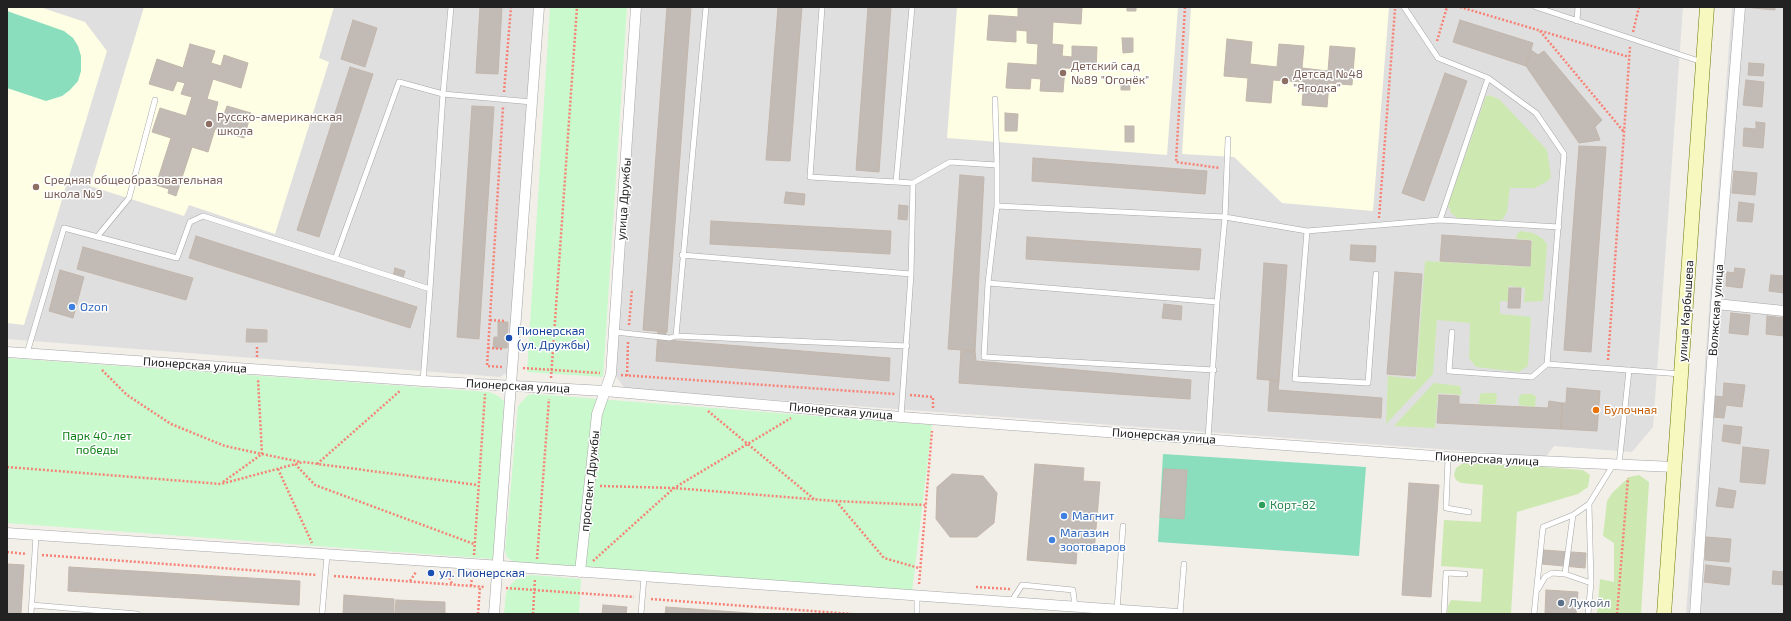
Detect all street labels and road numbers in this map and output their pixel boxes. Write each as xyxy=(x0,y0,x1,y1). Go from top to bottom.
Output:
street label: улица Дружбы xyxy=(614,157,634,241)
street label: улица Карбышева xyxy=(1675,260,1697,362)
street label: Волжская улица xyxy=(1706,264,1726,356)
street label: Пионерская улица xyxy=(143,354,247,376)
street label: Пионерская улица xyxy=(466,376,570,396)
street label: Пионерская улица xyxy=(789,399,893,423)
street label: Пионерская улица xyxy=(1112,425,1216,447)
street label: проспект Дружбы xyxy=(578,430,602,532)
street label: Пионерская улица xyxy=(1435,449,1539,469)

